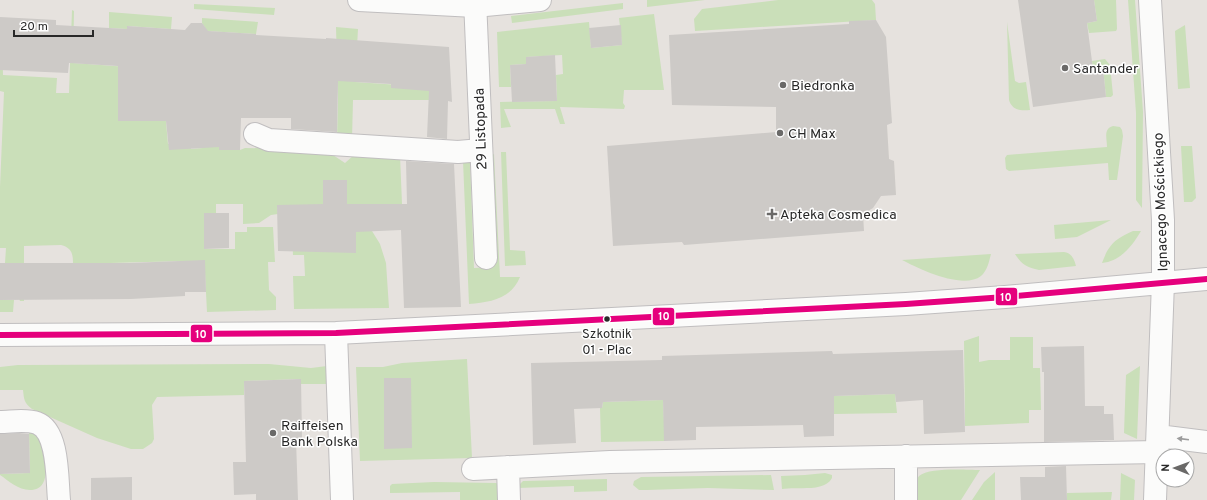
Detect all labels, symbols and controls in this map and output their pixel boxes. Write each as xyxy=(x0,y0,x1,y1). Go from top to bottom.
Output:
scale bar xyxy=(14,12,93,38)
text: 20 m xyxy=(20,19,48,35)
place label: Santander xyxy=(1073,61,1139,78)
marker: Santander xyxy=(1060,63,1070,73)
place label: Biedronka xyxy=(791,78,855,95)
marker: Biedronka xyxy=(778,80,788,90)
street label: 29 Listopada xyxy=(472,88,491,170)
place label: CH Max xyxy=(788,126,836,143)
marker: CH Max xyxy=(775,128,785,138)
street label: Ignacego Mościckiego xyxy=(1151,132,1172,272)
place label: Apteka Cosmedica xyxy=(780,207,897,224)
marker: Apteka Cosmedica xyxy=(767,209,777,219)
line badge: 10 xyxy=(995,287,1018,306)
text: 10 xyxy=(1000,291,1012,305)
line badge: 10 xyxy=(652,307,675,326)
text: 10 xyxy=(658,310,670,324)
marker: Szkotnik 01 - Plac xyxy=(602,314,612,324)
line badge: 10 xyxy=(190,324,213,343)
place label: Szkotnik 01 - Plac xyxy=(582,327,632,359)
text: 10 xyxy=(195,328,207,342)
place label: Raiffeisen Bank Polska xyxy=(281,418,358,451)
marker: Raiffeisen Bank Polska xyxy=(268,428,278,438)
one-way arrow xyxy=(1177,436,1189,442)
north arrow xyxy=(1155,448,1195,488)
text: N xyxy=(1159,464,1173,472)

